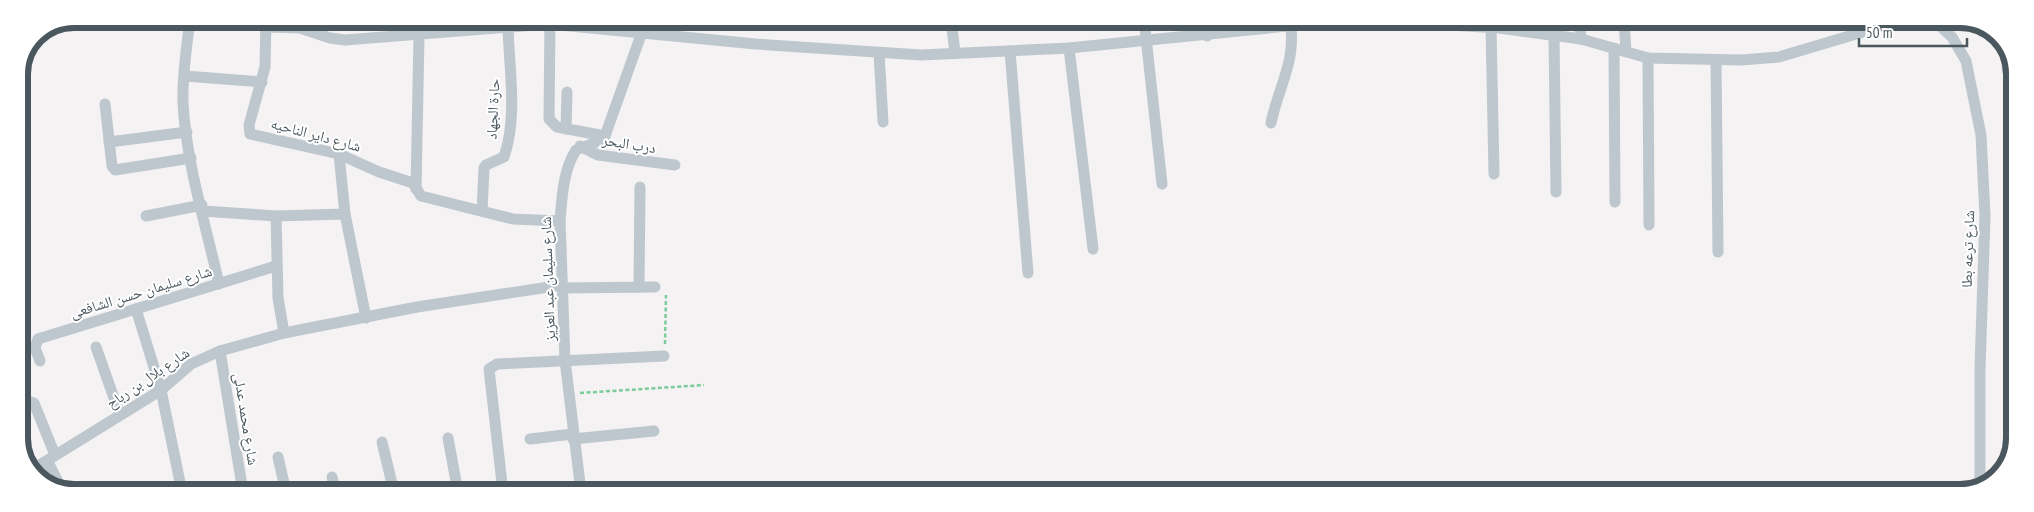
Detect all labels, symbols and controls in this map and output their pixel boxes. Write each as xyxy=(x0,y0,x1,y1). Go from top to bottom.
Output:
scale bar xyxy=(1859,15,1966,47)
text: 50 m xyxy=(1866,23,1892,42)
street label: حارة الجهاد xyxy=(481,78,504,140)
street label: شارع داير الناحيه xyxy=(269,113,363,157)
street label: درب البحر xyxy=(600,130,657,157)
street label: شارع ترعه بطا xyxy=(1957,210,1979,288)
street label: شارع سليمان عبد العزيز xyxy=(536,216,560,343)
street label: شارع سليمان حسن الشافعى xyxy=(68,261,214,323)
street label: شارع بلال بن رباح xyxy=(102,343,194,413)
street label: شارع محمد عدلى xyxy=(229,371,263,467)

